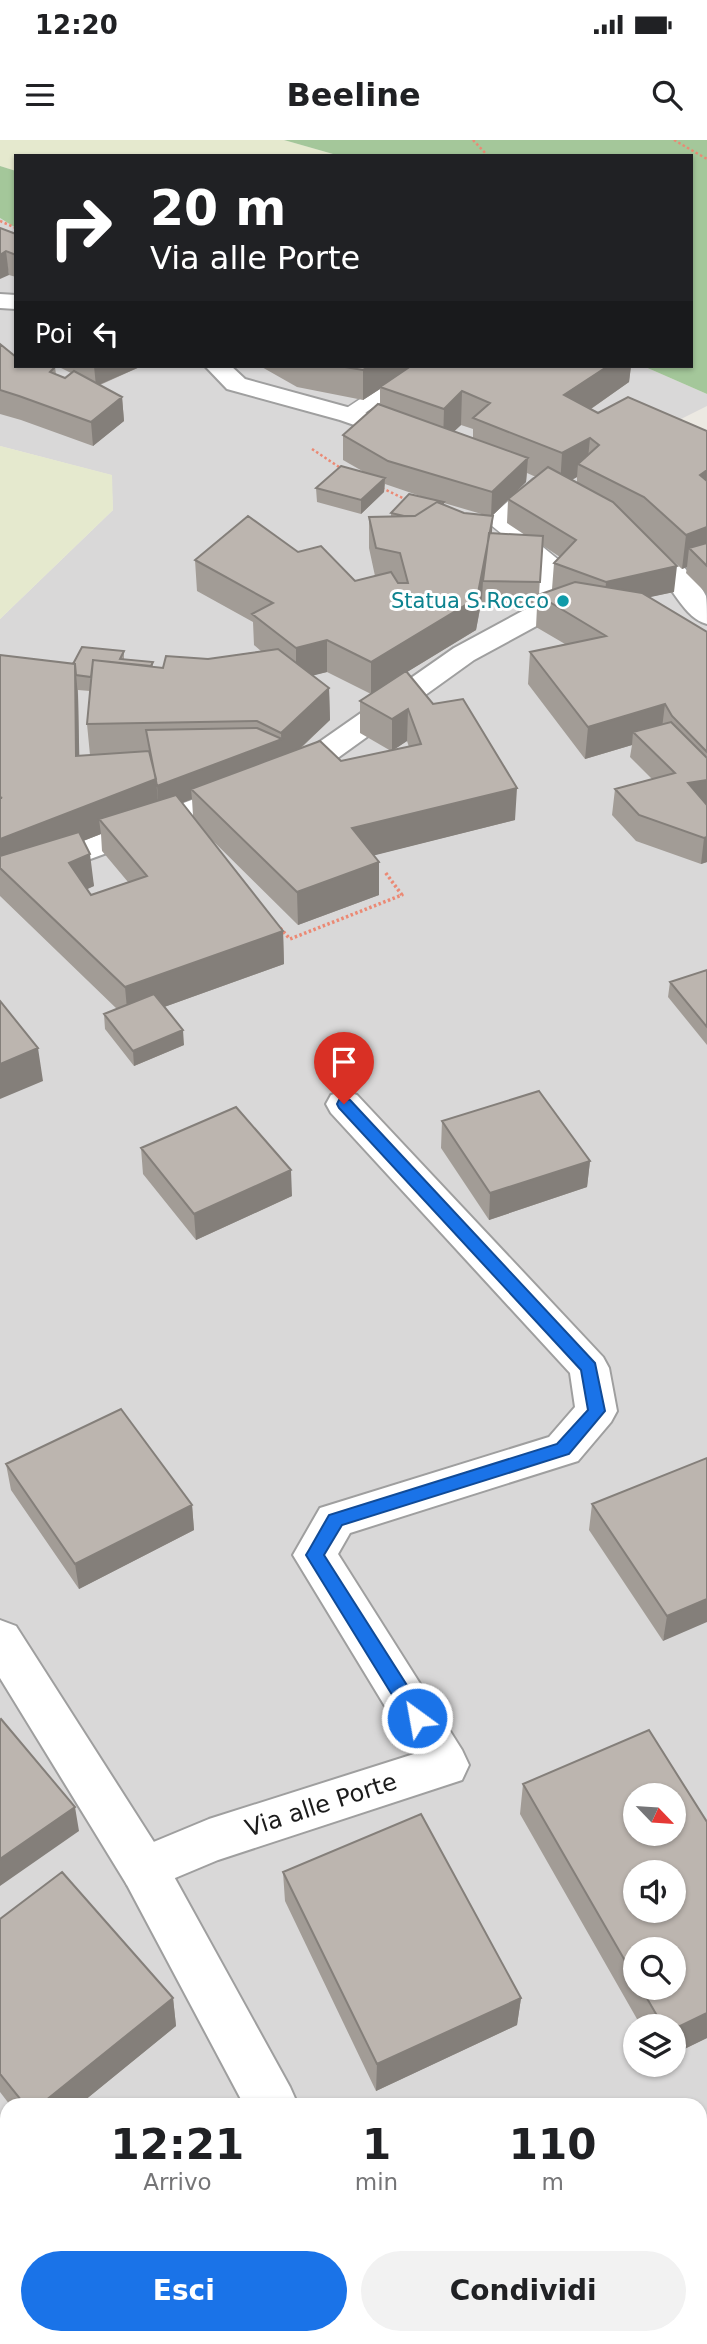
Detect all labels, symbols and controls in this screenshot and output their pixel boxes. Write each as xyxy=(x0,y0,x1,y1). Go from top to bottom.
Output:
text: 12:20 xyxy=(35,10,118,40)
icon: menu xyxy=(21,76,59,114)
text: Beeline xyxy=(286,76,421,114)
icon: search xyxy=(648,76,686,114)
text: 20 m xyxy=(150,180,286,237)
icon: right xyxy=(35,182,126,273)
text: Via alle Porte xyxy=(150,239,360,277)
icon: left xyxy=(87,315,125,353)
text: Poi xyxy=(35,319,73,349)
place label: Statua S.Rocco xyxy=(391,589,549,613)
marker: Statua S.Rocco xyxy=(555,593,571,609)
pin xyxy=(314,1032,374,1104)
icon: arrive xyxy=(325,1043,363,1081)
position arrow xyxy=(380,1681,454,1755)
street label: Via alle Porte xyxy=(242,1767,400,1843)
north arrow xyxy=(623,1783,686,1846)
map controls xyxy=(623,1783,686,2077)
button: sound xyxy=(623,1860,686,1923)
button: search xyxy=(623,1937,686,2000)
button: layers xyxy=(623,2014,686,2077)
text: 12:21 xyxy=(111,2120,244,2169)
text: 1 xyxy=(362,2120,391,2169)
text: 110 xyxy=(509,2120,596,2169)
text: Arrivo xyxy=(143,2169,212,2195)
text: min xyxy=(355,2169,398,2195)
text: m xyxy=(541,2169,564,2195)
button: Esci xyxy=(21,2251,347,2331)
button: Condividi xyxy=(361,2251,686,2331)

